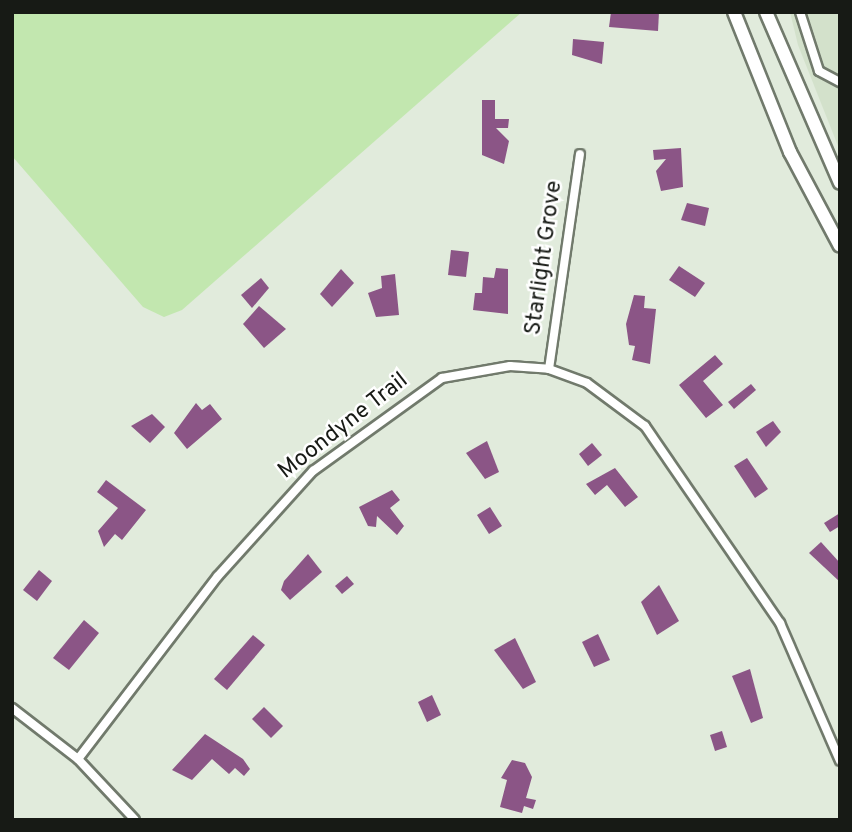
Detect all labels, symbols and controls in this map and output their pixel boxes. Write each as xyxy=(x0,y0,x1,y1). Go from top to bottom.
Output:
street label: Starlight Grove xyxy=(520,179,570,337)
street label: Moondyne Trail xyxy=(273,367,415,487)

